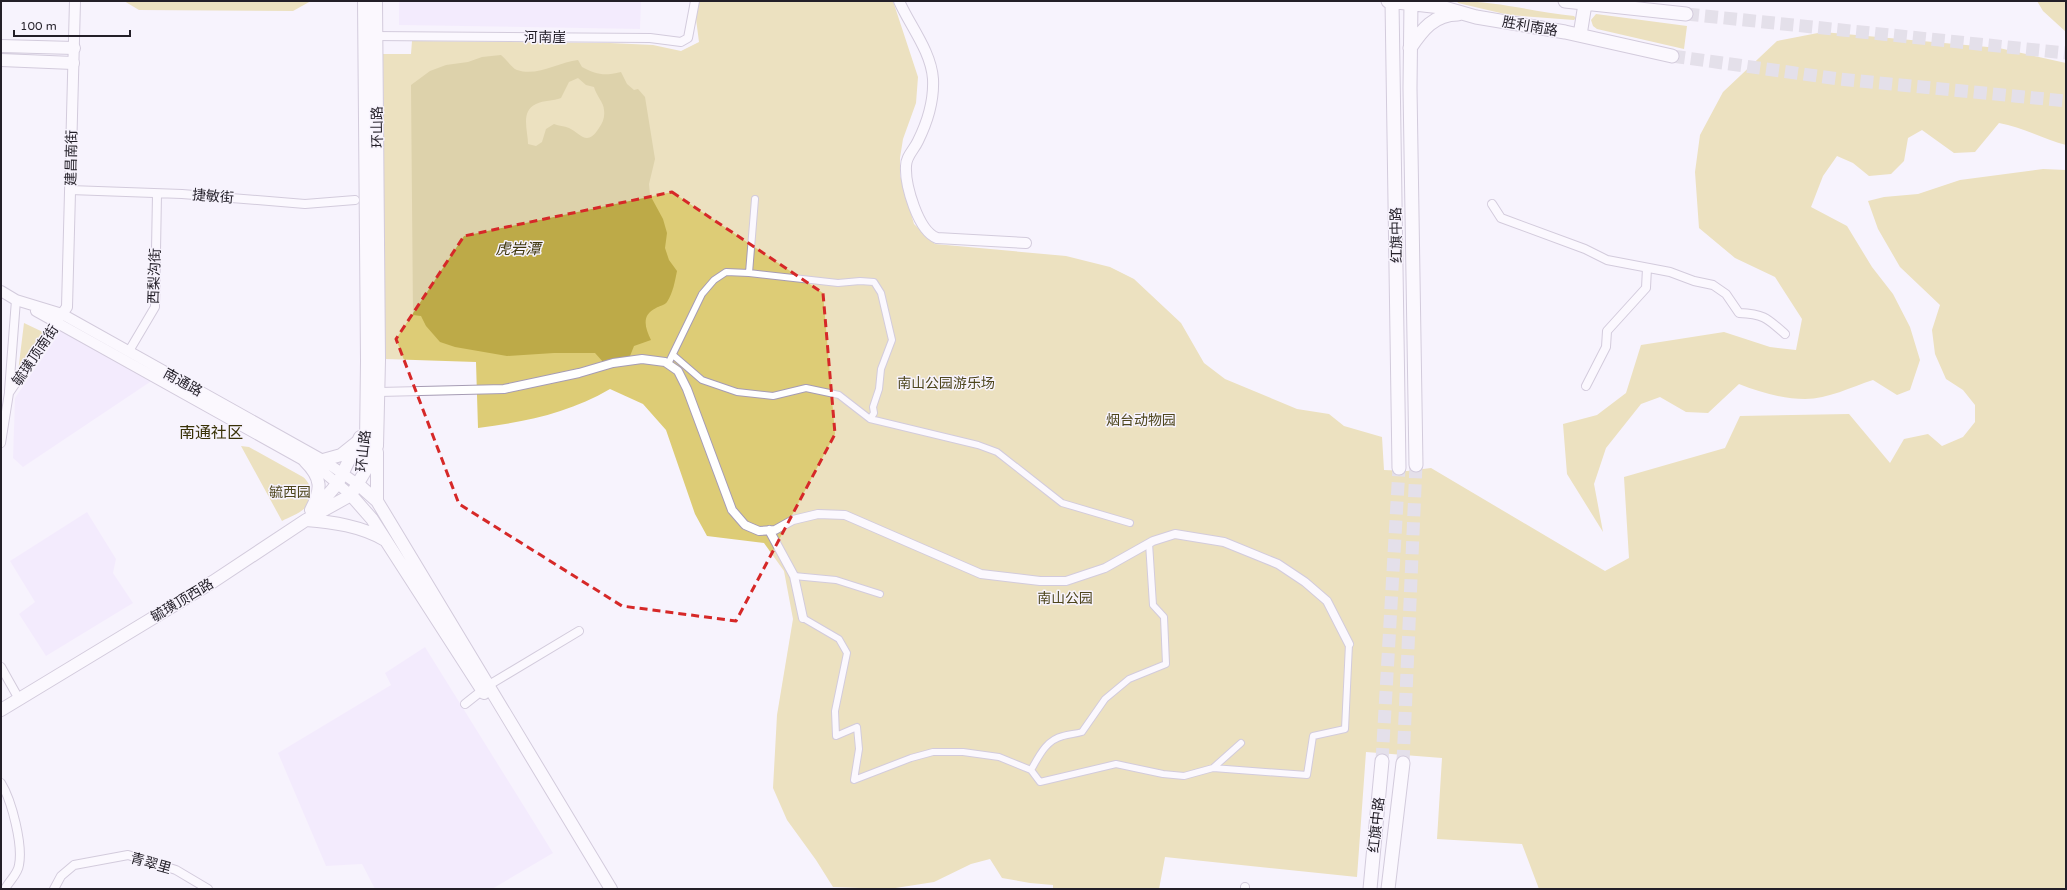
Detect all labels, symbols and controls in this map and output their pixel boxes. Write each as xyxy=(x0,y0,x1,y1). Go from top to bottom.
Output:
scale bar xyxy=(14,12,130,38)
street label: 胜利南路 xyxy=(1501,13,1559,40)
text: 100 m xyxy=(20,19,57,33)
street label: 河南崖 xyxy=(524,29,566,46)
street label: 环山路 xyxy=(369,106,386,148)
street label: 建昌南街 xyxy=(63,130,80,186)
street label: 捷敏街 xyxy=(191,186,235,207)
street label: 红旗中路 xyxy=(1388,207,1405,263)
water label: 虎岩潭 xyxy=(495,240,543,258)
street label: 西梨沟街 xyxy=(145,248,164,304)
street label: 毓璜顶南街 xyxy=(9,322,62,389)
street label: 南通路 xyxy=(160,365,205,400)
park label: 南山公园游乐场 xyxy=(897,375,995,392)
park label: 烟台动物园 xyxy=(1106,412,1176,429)
district label: 南通社区 xyxy=(179,423,243,443)
street label: 环山路 xyxy=(353,429,374,473)
park label: 毓西园 xyxy=(269,484,311,501)
street label: 毓璜顶西路 xyxy=(148,575,217,626)
park label: 南山公园 xyxy=(1037,590,1093,607)
street label: 红旗中路 xyxy=(1365,796,1388,854)
street label: 青翠里 xyxy=(128,850,173,877)

